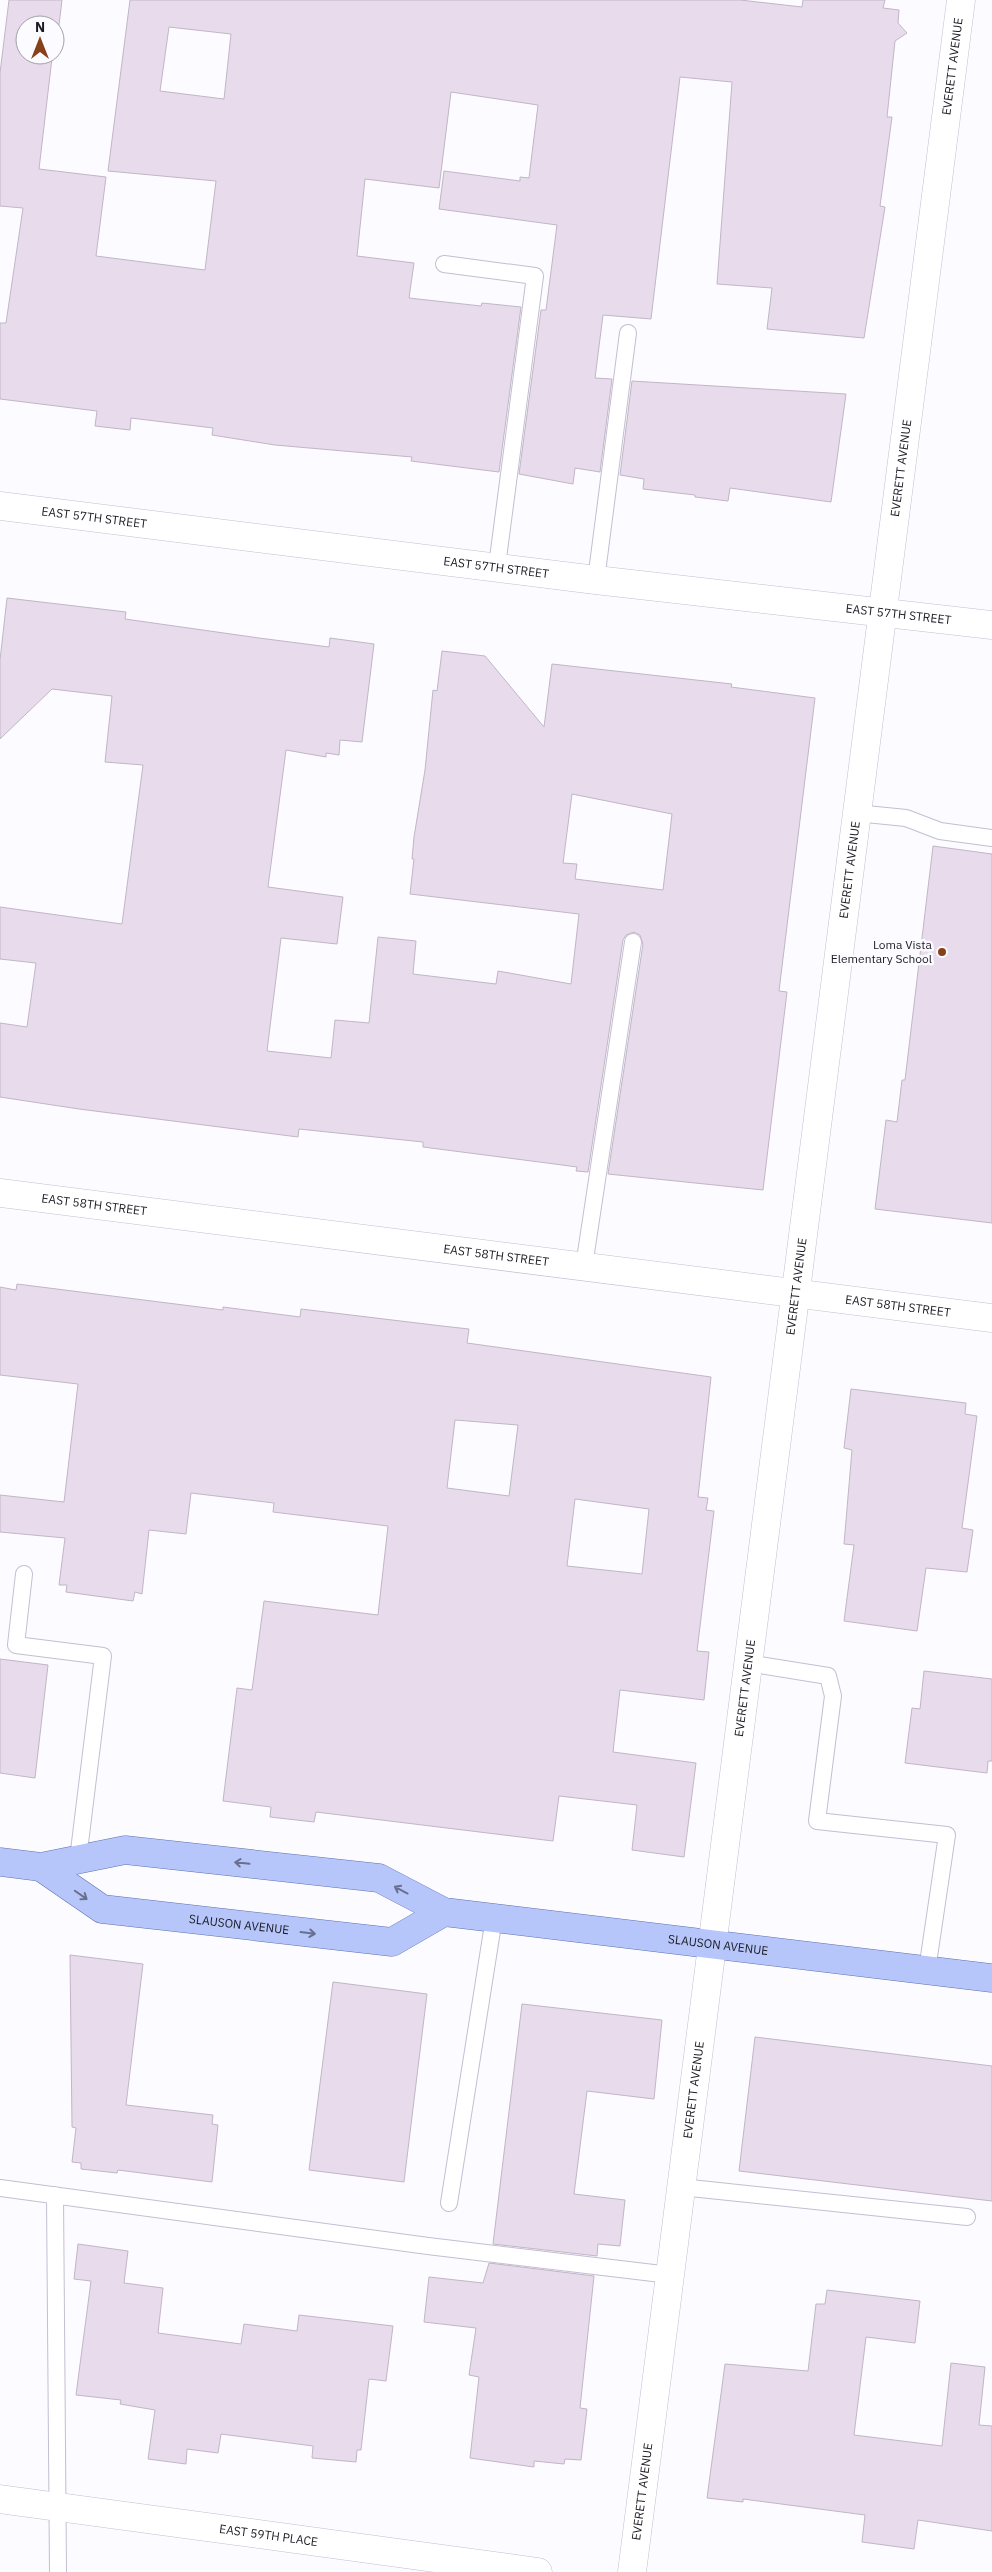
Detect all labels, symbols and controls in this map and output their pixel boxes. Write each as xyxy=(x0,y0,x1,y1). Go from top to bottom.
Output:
north arrow xyxy=(15,15,65,65)
street label: EVERETT AVENUE xyxy=(938,17,966,116)
text: N xyxy=(35,18,45,36)
street label: EVERETT AVENUE xyxy=(887,419,914,518)
street label: EAST 57TH STREET xyxy=(41,503,148,531)
street label: EAST 57TH STREET xyxy=(443,553,550,581)
street label: EAST 57TH STREET xyxy=(845,600,952,627)
street label: EVERETT AVENUE xyxy=(836,820,863,919)
place label: Loma Vista Elementary School xyxy=(831,937,933,966)
marker: Loma Vista Elementary School xyxy=(936,946,948,958)
street label: EAST 58TH STREET xyxy=(41,1190,148,1218)
street label: EVERETT AVENUE xyxy=(782,1237,810,1336)
street label: EAST 58TH STREET xyxy=(443,1241,550,1269)
street label: EAST 58TH STREET xyxy=(844,1292,952,1320)
street label: EVERETT AVENUE xyxy=(731,1639,758,1738)
one-way arrow xyxy=(235,1858,251,1868)
one-way arrow xyxy=(394,1885,409,1894)
one-way arrow xyxy=(74,1890,88,1900)
street label: SLAUSON AVENUE xyxy=(188,1911,290,1937)
one-way arrow xyxy=(299,1928,315,1938)
street label: SLAUSON AVENUE xyxy=(667,1931,769,1958)
street label: EVERETT AVENUE xyxy=(680,2040,707,2139)
street label: EVERETT AVENUE xyxy=(628,2442,655,2541)
street label: EAST 59TH PLACE xyxy=(218,2521,319,2549)

